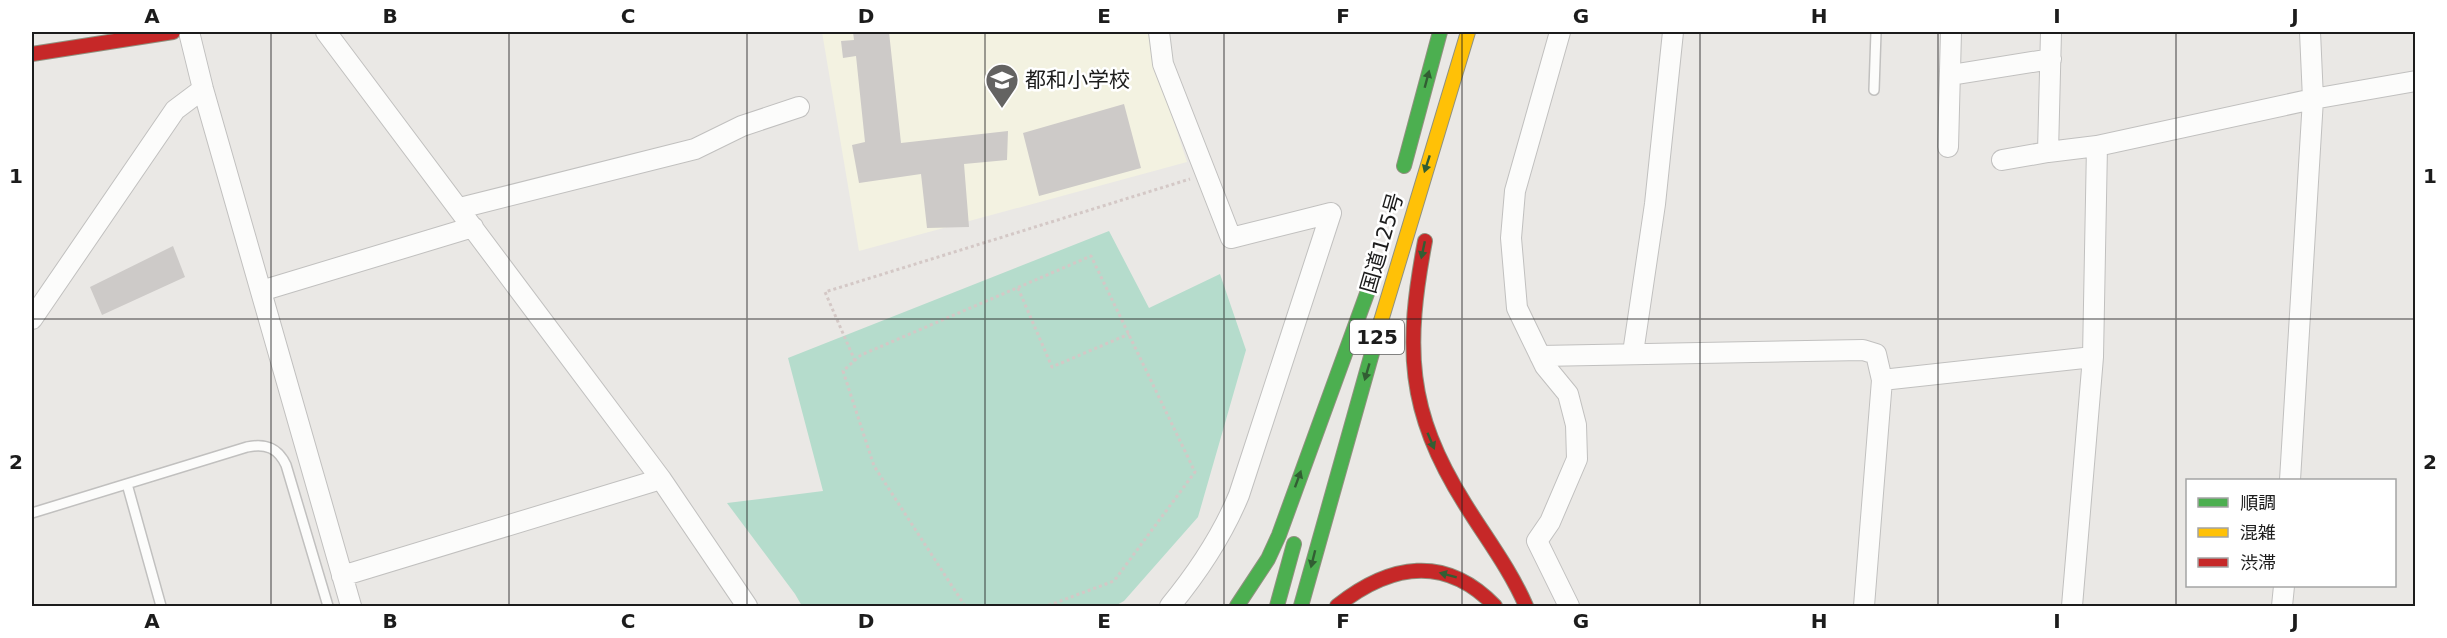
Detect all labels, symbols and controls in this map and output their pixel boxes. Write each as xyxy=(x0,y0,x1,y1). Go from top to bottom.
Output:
text: A xyxy=(144,4,160,28)
text: B xyxy=(382,4,398,28)
text: C xyxy=(621,4,635,28)
text: D xyxy=(858,4,874,28)
text: E xyxy=(1097,4,1111,28)
text: F xyxy=(1336,4,1350,28)
text: G xyxy=(1573,4,1589,28)
text: H xyxy=(1811,4,1827,28)
text: I xyxy=(2053,4,2061,28)
text: J xyxy=(2289,4,2299,28)
school or university icon: 都和小学校 xyxy=(984,62,1020,109)
place label: 都和小学校 xyxy=(1025,68,1130,92)
one-way arrow xyxy=(1423,69,1433,88)
one-way arrow xyxy=(1421,155,1431,173)
text: 1 xyxy=(9,164,23,188)
text: 1 xyxy=(2423,164,2437,188)
street label: 国道125号 xyxy=(1356,190,1408,296)
one-way arrow xyxy=(1418,241,1427,260)
road number: 125 xyxy=(1350,320,1404,354)
one-way arrow xyxy=(1362,363,1371,381)
one-way arrow xyxy=(1426,432,1436,450)
text: 2 xyxy=(9,450,23,474)
text: 2 xyxy=(2423,450,2437,474)
one-way arrow xyxy=(1294,470,1303,488)
legend xyxy=(2186,479,2396,587)
text: 順調 xyxy=(2240,492,2276,513)
text: 混雑 xyxy=(2240,522,2276,543)
one-way arrow xyxy=(1307,550,1317,569)
text: 渋滞 xyxy=(2240,552,2276,573)
one-way arrow xyxy=(1438,569,1457,579)
text: A xyxy=(144,609,160,633)
text: B xyxy=(382,609,398,633)
text: C xyxy=(621,609,635,633)
text: D xyxy=(858,609,874,633)
text: E xyxy=(1097,609,1111,633)
text: F xyxy=(1336,609,1350,633)
text: G xyxy=(1573,609,1589,633)
text: H xyxy=(1811,609,1827,633)
text: I xyxy=(2053,609,2061,633)
text: J xyxy=(2289,609,2299,633)

